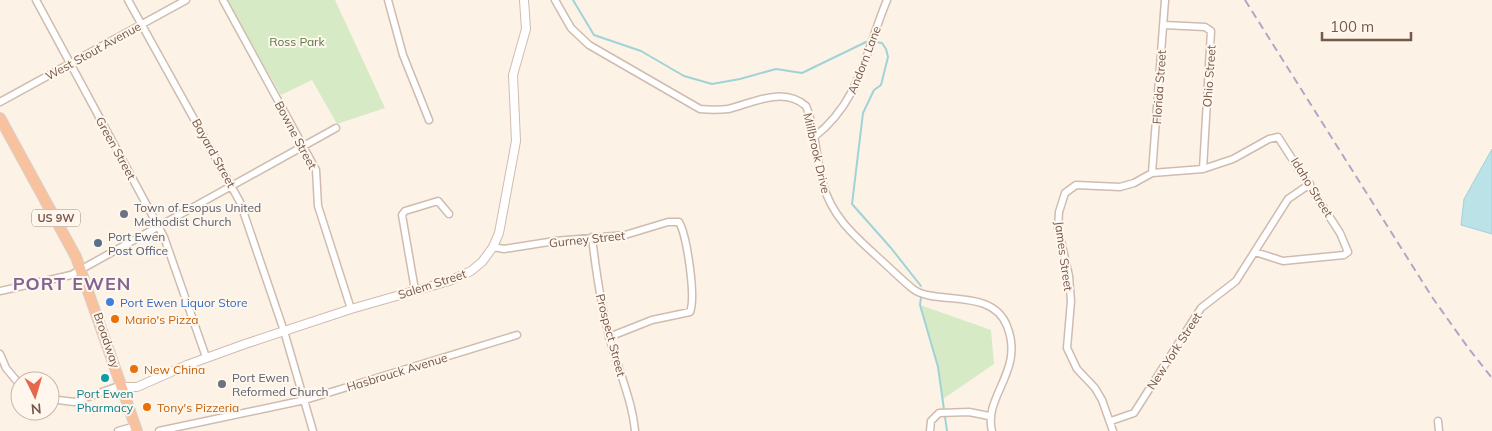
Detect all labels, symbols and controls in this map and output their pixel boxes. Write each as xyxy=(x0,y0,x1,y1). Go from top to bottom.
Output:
scale bar xyxy=(1322,10,1411,42)
text: 100 m xyxy=(1330,17,1374,36)
street label: West Stout Avenue xyxy=(43,19,143,83)
street label: Andorn Lane xyxy=(844,24,884,96)
park label: Ross Park xyxy=(269,34,325,49)
street label: Ohio Street xyxy=(1199,44,1219,108)
street label: Florida Street xyxy=(1149,49,1169,125)
street label: Bowne Street xyxy=(272,98,320,172)
street label: Millbrook Drive xyxy=(800,111,834,195)
street label: Green Street xyxy=(93,114,139,182)
street label: Bayard Street xyxy=(189,116,239,190)
street label: Idaho Street xyxy=(1288,154,1336,220)
place label: Town of Esopus United Methodist Church xyxy=(134,200,261,229)
marker: Town of Esopus United Methodist Church xyxy=(118,208,130,220)
road number: US 9W xyxy=(32,210,80,227)
street label: James Street xyxy=(1052,220,1076,292)
street label: Gurney Street xyxy=(548,228,626,250)
place label: Port Ewen Post Office xyxy=(108,229,168,258)
marker: Port Ewen Post Office xyxy=(92,237,104,249)
street label: Salem Street xyxy=(396,266,468,302)
district label: PORT EWEN xyxy=(13,272,131,295)
street label: Prospect Street xyxy=(593,292,629,378)
place label: Port Ewen Liquor Store xyxy=(120,295,248,310)
marker: Port Ewen Liquor Store xyxy=(104,296,116,308)
street label: Broadway xyxy=(91,310,124,370)
street label: New York Street xyxy=(1143,310,1205,392)
place label: Mario's Pizza xyxy=(125,312,199,327)
marker: Mario's Pizza xyxy=(109,313,121,325)
street label: Hasbrouck Avenue xyxy=(345,350,449,394)
place label: New China xyxy=(144,362,205,377)
marker: New China xyxy=(128,363,140,375)
place label: Port Ewen Reformed Church xyxy=(232,370,329,399)
north arrow xyxy=(10,371,60,421)
marker: Port Ewen Pharmacy xyxy=(99,372,111,384)
marker: Port Ewen Reformed Church xyxy=(216,378,228,390)
place label: Port Ewen Pharmacy xyxy=(76,386,134,415)
text: N xyxy=(30,400,42,418)
place label: Tony's Pizzeria xyxy=(157,400,239,415)
marker: Tony's Pizzeria xyxy=(141,401,153,413)

